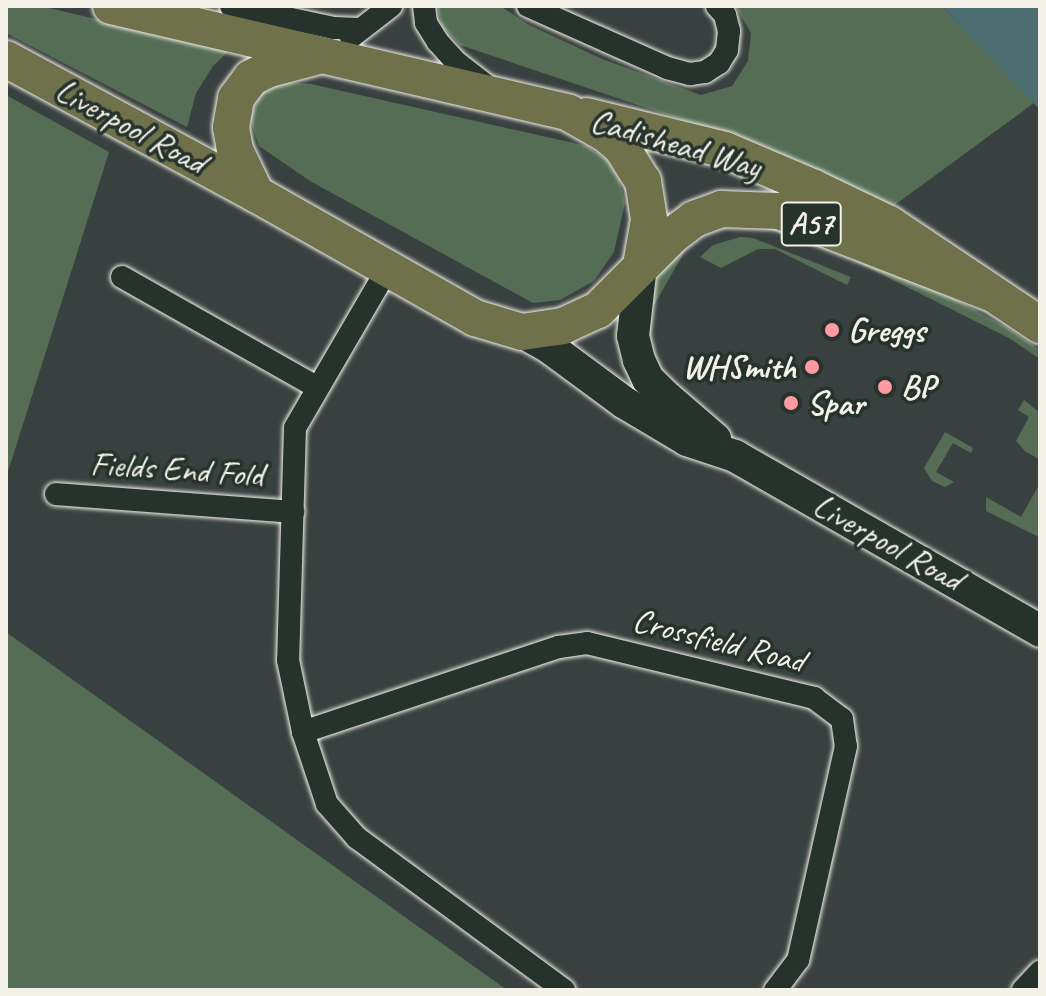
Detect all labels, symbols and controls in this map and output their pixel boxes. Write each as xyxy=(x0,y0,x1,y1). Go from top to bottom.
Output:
street label: Liverpool Road xyxy=(49,70,213,182)
street label: Cadishead Way xyxy=(586,99,766,187)
road number: A57 xyxy=(779,196,843,252)
place label: Greggs xyxy=(848,310,925,350)
marker: Greggs xyxy=(823,321,841,339)
place label: WHSmith xyxy=(683,347,796,387)
marker: WHSmith xyxy=(803,358,821,376)
place label: BP xyxy=(901,367,934,407)
marker: BP xyxy=(876,378,894,396)
place label: Spar xyxy=(807,383,864,423)
marker: Spar xyxy=(782,394,800,412)
street label: Fields End Fold xyxy=(89,443,265,495)
street label: Liverpool Road xyxy=(806,484,970,600)
street label: Crossfield Road xyxy=(629,599,809,681)

